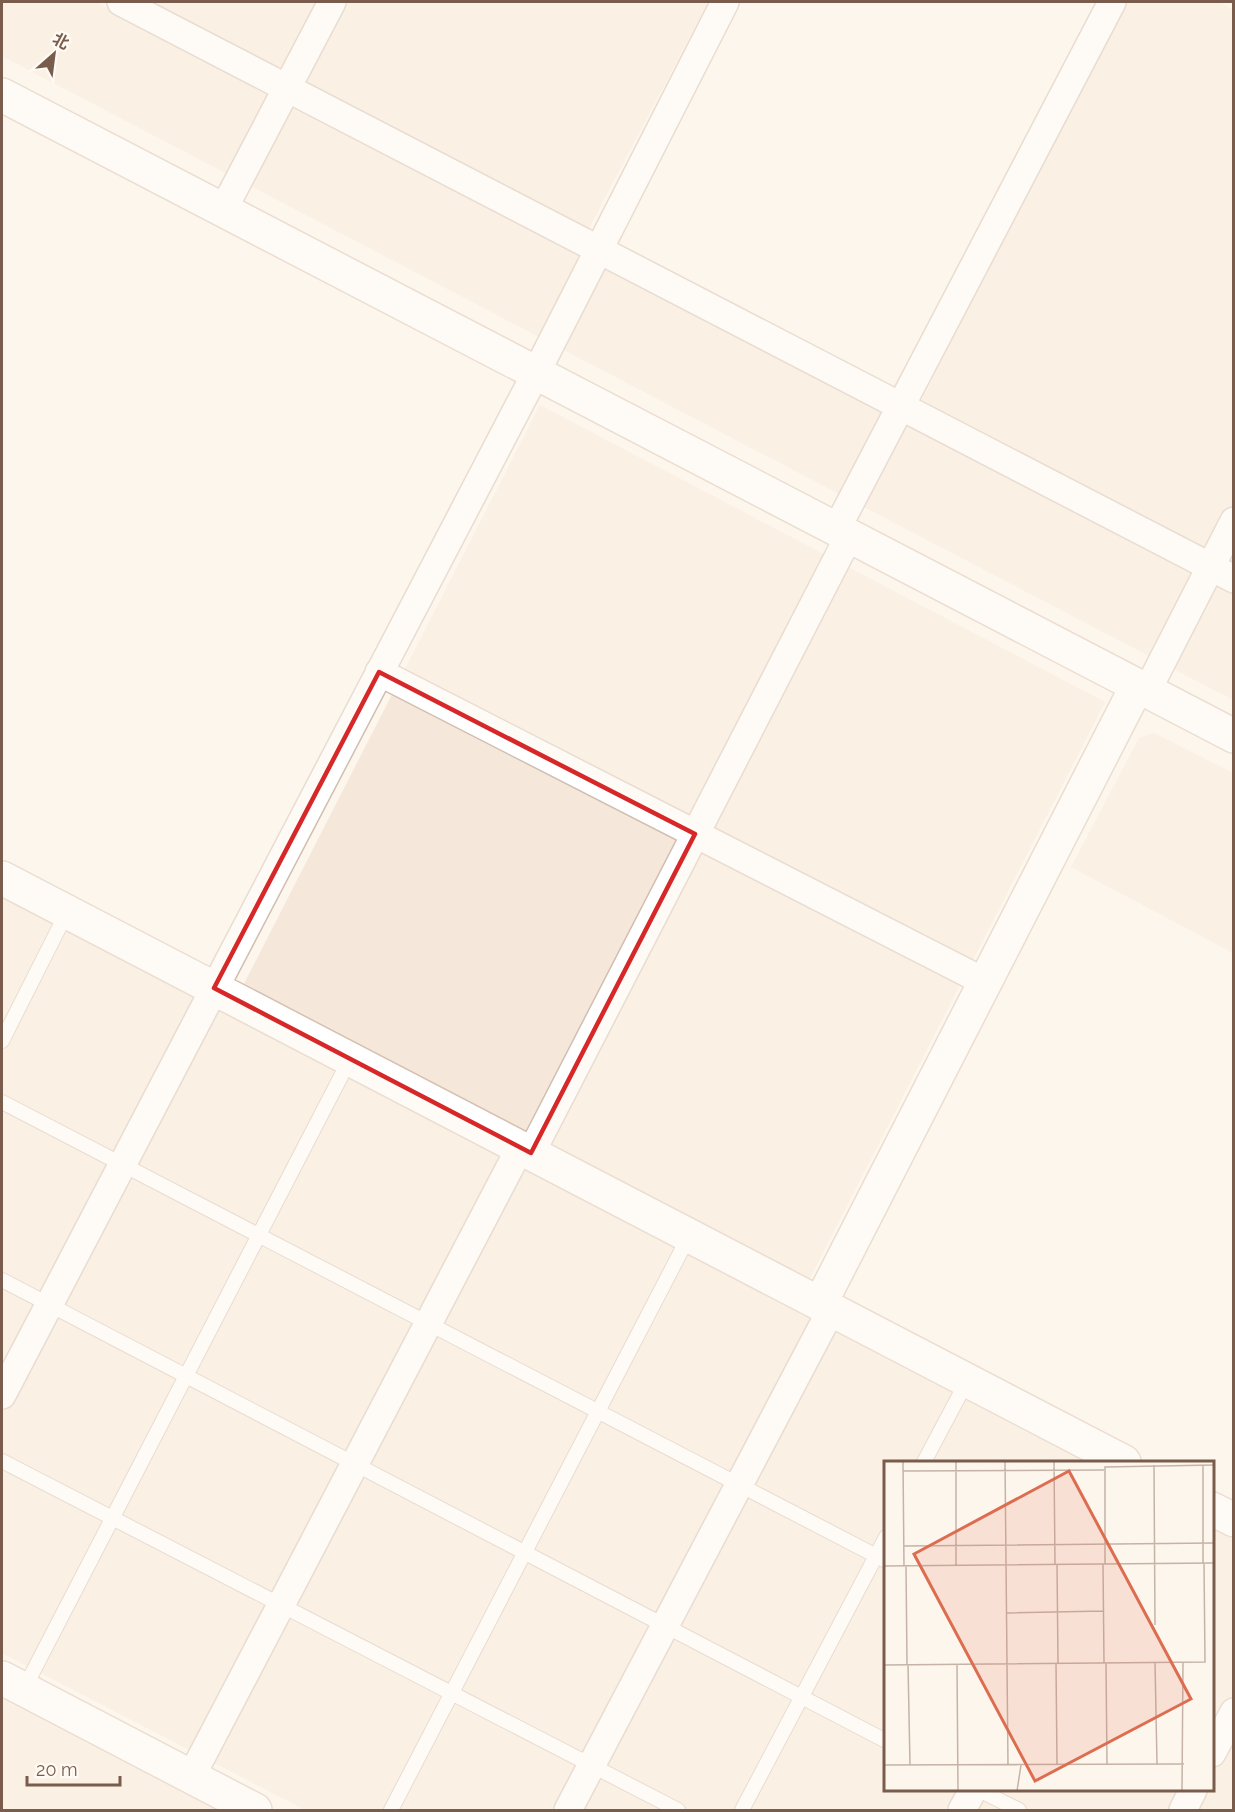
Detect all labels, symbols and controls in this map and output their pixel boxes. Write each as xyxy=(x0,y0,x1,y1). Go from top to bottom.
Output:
north arrow xyxy=(24,24,84,84)
text: 北 xyxy=(49,29,72,53)
inset map xyxy=(884,1461,1214,1791)
scale bar xyxy=(27,1749,120,1787)
text: 20 m xyxy=(36,1759,78,1780)

